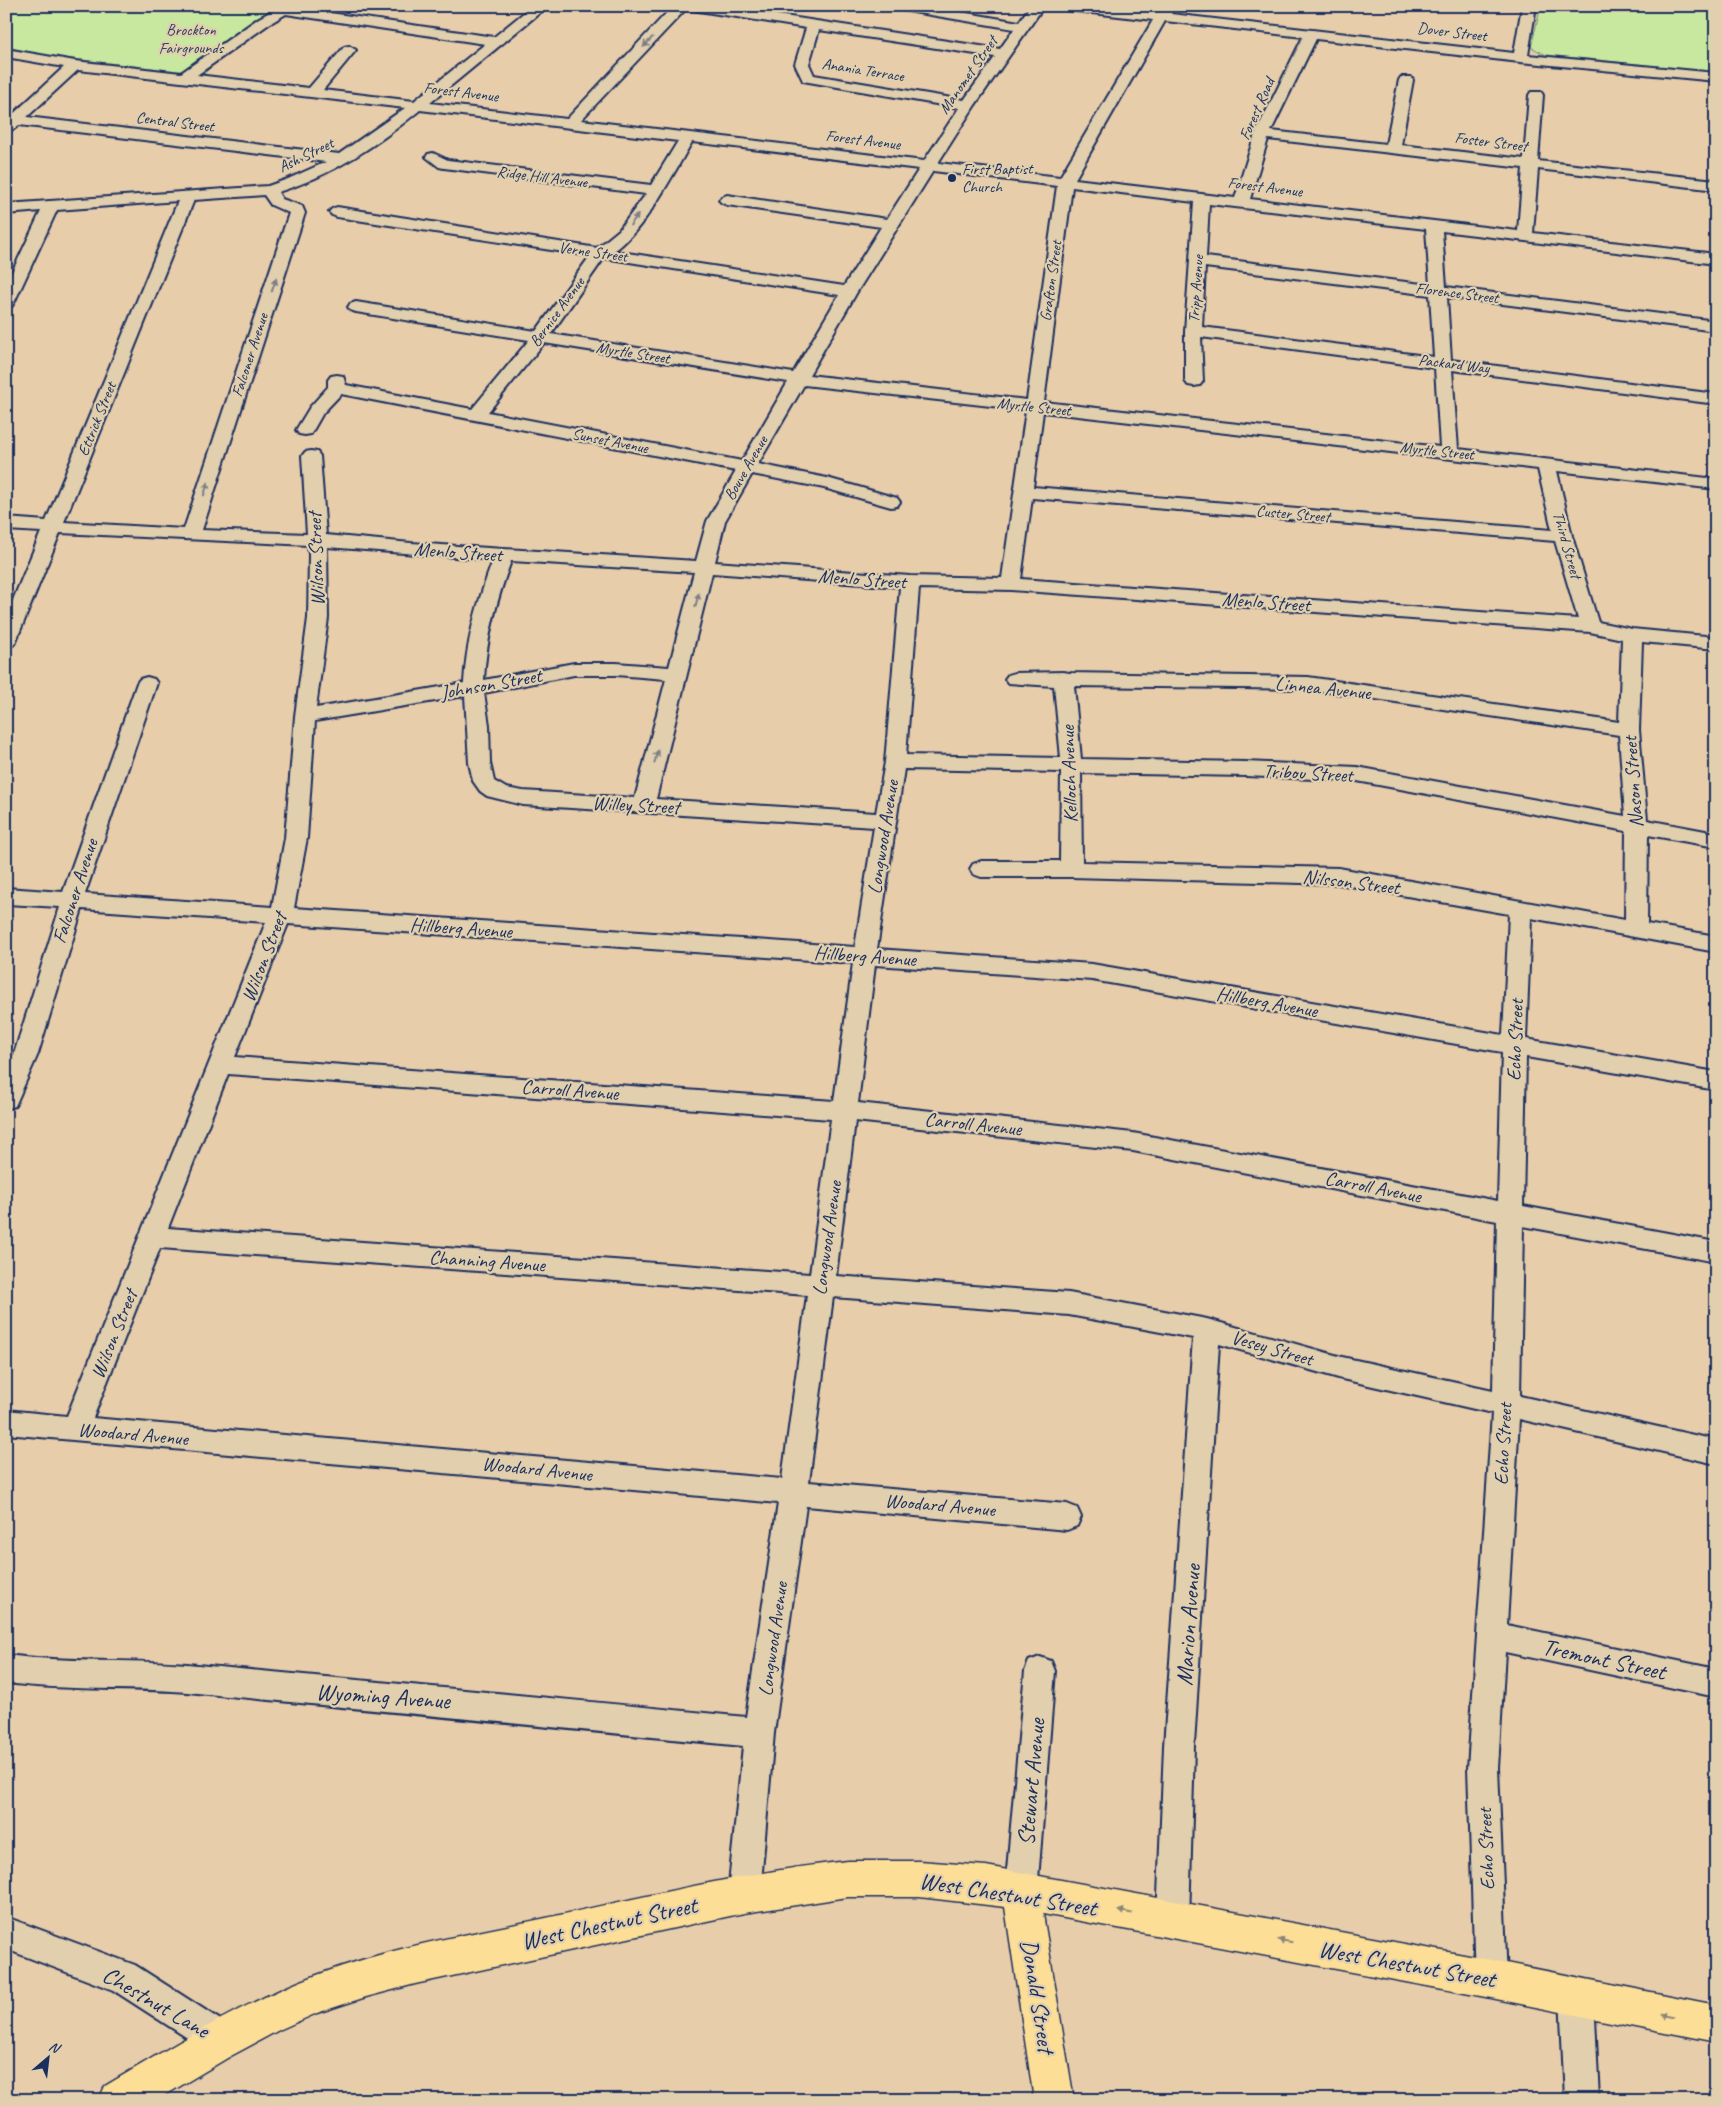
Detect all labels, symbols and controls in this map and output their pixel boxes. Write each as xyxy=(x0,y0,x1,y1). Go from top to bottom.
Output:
street label: Dover Street xyxy=(1416,18,1490,46)
park label: Brockton Fairgrounds xyxy=(159,20,225,58)
street label: Manomet Street xyxy=(934,30,1004,118)
one-way arrow xyxy=(642,35,654,47)
street label: Anania Terrace xyxy=(821,54,907,87)
street label: Forest Road xyxy=(1235,73,1281,143)
street label: Forest Avenue xyxy=(423,78,501,107)
street label: Central Street xyxy=(135,107,217,137)
street label: Forest Avenue xyxy=(825,126,903,155)
street label: Foster Street xyxy=(1454,128,1531,157)
street label: Ash Street xyxy=(275,132,338,177)
place label: First Baptist Church xyxy=(962,159,1034,197)
street label: Ridge Hill Avenue xyxy=(496,162,590,193)
marker: First Baptist Church xyxy=(946,172,958,184)
street label: Forest Avenue xyxy=(1227,173,1305,202)
one-way arrow xyxy=(629,213,639,227)
street label: Verne Street xyxy=(557,237,630,267)
street label: Grafton Street xyxy=(1035,238,1067,323)
street label: Tripp Avenue xyxy=(1184,253,1208,323)
street label: Bernice Avenue xyxy=(525,272,590,351)
one-way arrow xyxy=(270,277,278,292)
street label: Florence Street xyxy=(1414,278,1501,308)
street label: Falconer Avenue xyxy=(227,309,273,399)
street label: Myrtle Street xyxy=(595,337,673,369)
street label: Packard Way xyxy=(1417,350,1492,378)
street label: Ettrick Street xyxy=(73,378,121,459)
street label: Myrtle Street xyxy=(996,393,1074,421)
street label: Sunset Avenue xyxy=(570,424,652,459)
street label: Bouve Avenue xyxy=(720,431,773,504)
street label: Myrtle Street xyxy=(1399,437,1477,465)
one-way arrow xyxy=(203,481,211,496)
street label: Custer Street xyxy=(1255,501,1333,527)
street label: Wilson Street xyxy=(302,509,330,606)
street label: Third Street xyxy=(1548,509,1587,583)
street label: Menlo Street xyxy=(413,536,505,568)
street label: Menlo Street xyxy=(817,563,909,595)
street label: Menlo Street xyxy=(1221,586,1313,618)
one-way arrow xyxy=(693,592,701,607)
street label: Johnson Street xyxy=(438,662,546,705)
street label: Linnea Avenue xyxy=(1274,671,1374,706)
street label: Kelloch Avenue xyxy=(1055,723,1083,823)
street label: Nason Street xyxy=(1617,733,1649,829)
one-way arrow xyxy=(652,749,660,765)
street label: Tribou Street xyxy=(1263,758,1356,788)
street label: Longwood Avenue xyxy=(862,777,905,896)
street label: Willey Street xyxy=(592,790,684,820)
street label: Falconer Avenue xyxy=(46,834,104,946)
street label: Nilsson Street xyxy=(1301,864,1403,901)
street label: Wilson Street xyxy=(236,906,294,1005)
street label: Hillberg Avenue xyxy=(409,912,514,944)
street label: Hillberg Avenue xyxy=(813,940,918,972)
street label: Hillberg Avenue xyxy=(1215,981,1321,1023)
street label: Echo Street xyxy=(1501,996,1529,1081)
street label: Carroll Avenue xyxy=(521,1074,621,1106)
street label: Carroll Avenue xyxy=(923,1106,1024,1142)
street label: Carroll Avenue xyxy=(1323,1165,1425,1209)
street label: Longwood Avenue xyxy=(807,1178,848,1297)
street label: Channing Avenue xyxy=(428,1244,547,1278)
street label: Wilson Street xyxy=(85,1283,144,1382)
street label: Vesey Street xyxy=(1228,1324,1318,1372)
street label: Echo Street xyxy=(1488,1400,1518,1486)
street label: Woodard Avenue xyxy=(77,1417,191,1451)
street label: Woodard Avenue xyxy=(481,1451,595,1487)
street label: Woodard Avenue xyxy=(884,1488,998,1522)
street label: Marion Avenue xyxy=(1169,1561,1207,1687)
street label: Longwood Avenue xyxy=(753,1579,794,1698)
street label: Tremont Street xyxy=(1540,1631,1670,1687)
street label: Wyoming Avenue xyxy=(315,1676,453,1716)
street label: Stewart Avenue xyxy=(1010,1715,1052,1847)
street label: Echo Street xyxy=(1472,1805,1500,1890)
street label: West Chestnut Street xyxy=(917,1865,1101,1923)
street label: West Chestnut Street xyxy=(518,1889,702,1956)
one-way arrow xyxy=(1117,1907,1133,1915)
street label: West Chestnut Street xyxy=(1316,1934,1500,1995)
street label: Donald Street xyxy=(1014,1937,1062,2058)
one-way arrow xyxy=(1277,1937,1293,1945)
street label: Chestnut Lane xyxy=(97,1959,217,2046)
one-way arrow xyxy=(1660,2011,1675,2019)
north arrow xyxy=(22,2034,72,2084)
text: N xyxy=(46,2037,64,2058)

